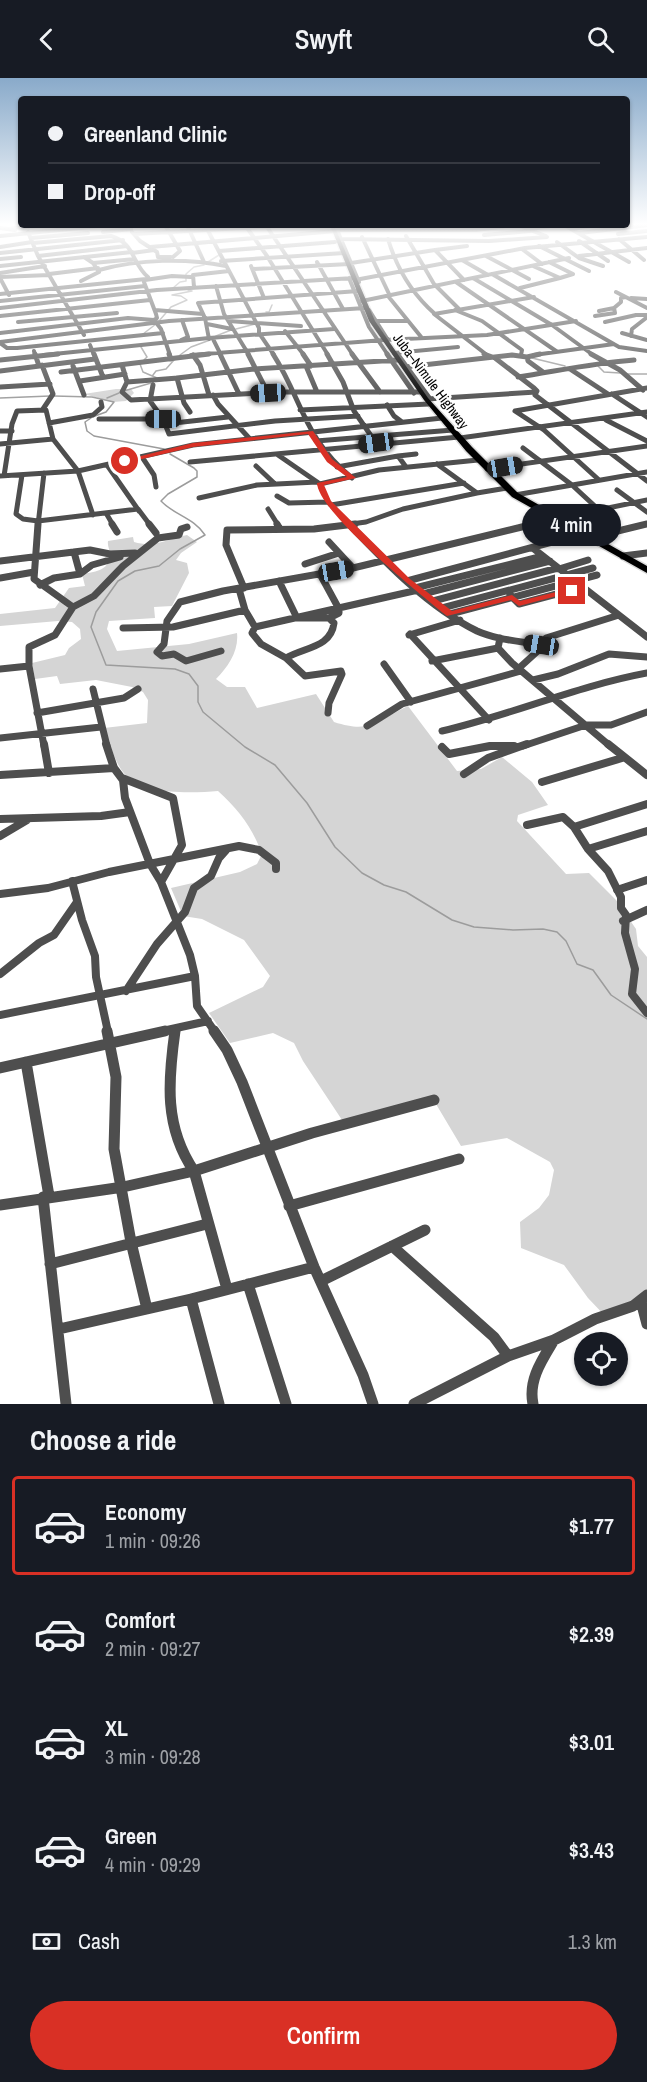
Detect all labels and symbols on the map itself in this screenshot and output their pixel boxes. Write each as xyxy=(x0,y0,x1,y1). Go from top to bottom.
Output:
street label: Juba–Nimule Highway xyxy=(389,329,473,433)
car xyxy=(250,383,286,403)
car xyxy=(145,410,181,428)
car xyxy=(357,432,395,454)
route start xyxy=(111,447,138,474)
car xyxy=(486,455,524,479)
callout: 4 min xyxy=(522,504,622,546)
car xyxy=(317,559,355,583)
route end xyxy=(558,577,585,604)
car xyxy=(522,633,560,657)

